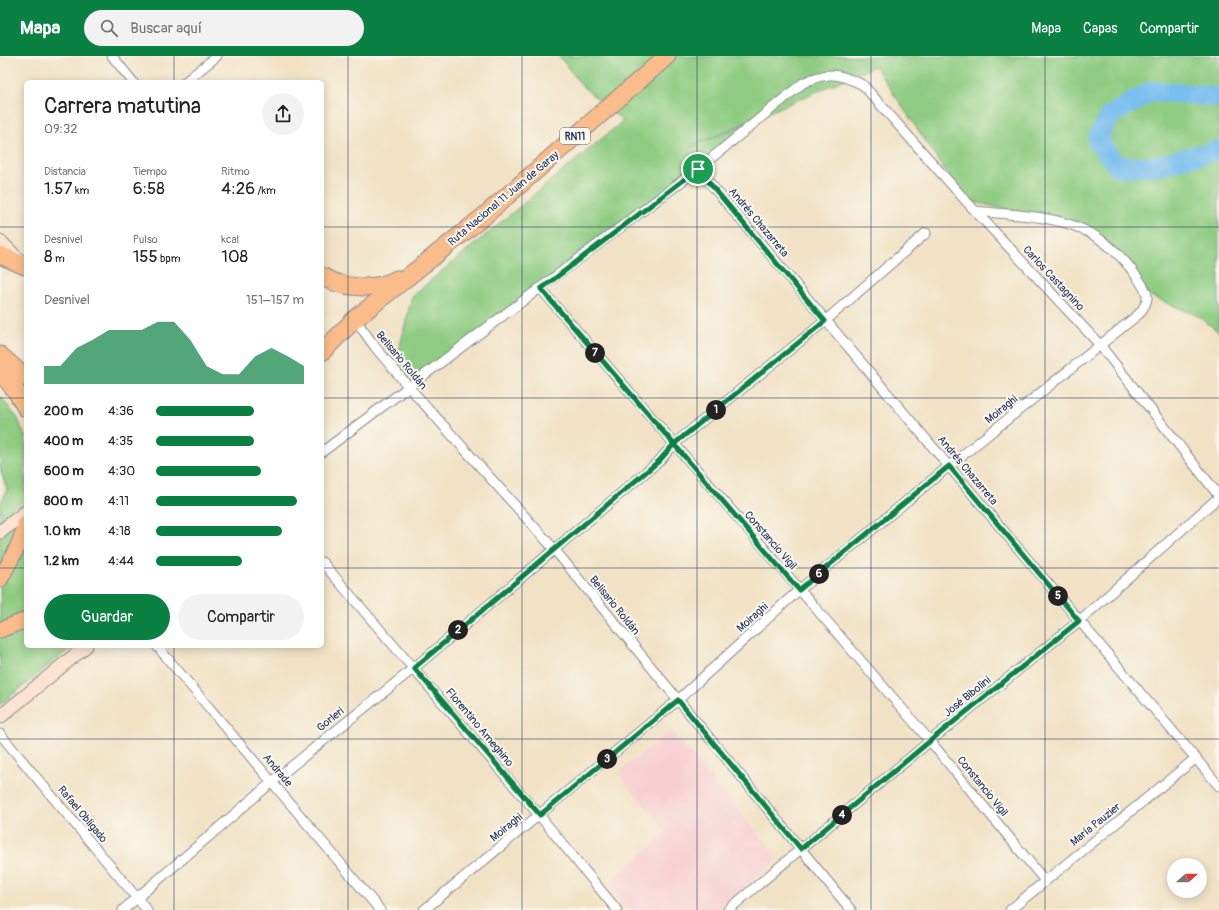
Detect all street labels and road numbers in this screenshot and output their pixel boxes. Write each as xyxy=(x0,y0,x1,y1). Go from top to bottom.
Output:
road number: RN11 xyxy=(560,128,590,144)
street label: Ruta Nacional 11 Juan de Garay xyxy=(445,148,562,249)
street label: Andrés Chazarreta xyxy=(726,185,791,260)
street label: Carlos Castagnino xyxy=(1020,243,1087,314)
street label: Belisario Roldán xyxy=(373,329,430,392)
street label: Moiraghi xyxy=(983,392,1020,426)
street label: Andrés Chazarreta xyxy=(935,433,1000,508)
street label: Constancio Vigil xyxy=(742,508,800,572)
street label: Belisario Roldán xyxy=(587,573,642,637)
street label: Moiraghi xyxy=(734,600,771,635)
street label: José Bibolini xyxy=(941,674,993,719)
street label: Florentino Ameghino xyxy=(443,685,516,769)
street label: Gorleri xyxy=(314,705,347,734)
street label: Andrade xyxy=(260,751,295,790)
street label: Constancio Vigil xyxy=(954,754,1011,819)
street label: Rafael Obligado xyxy=(55,783,110,845)
street label: María Pauzier xyxy=(1068,800,1123,849)
street label: Moiraghi xyxy=(488,810,525,844)

